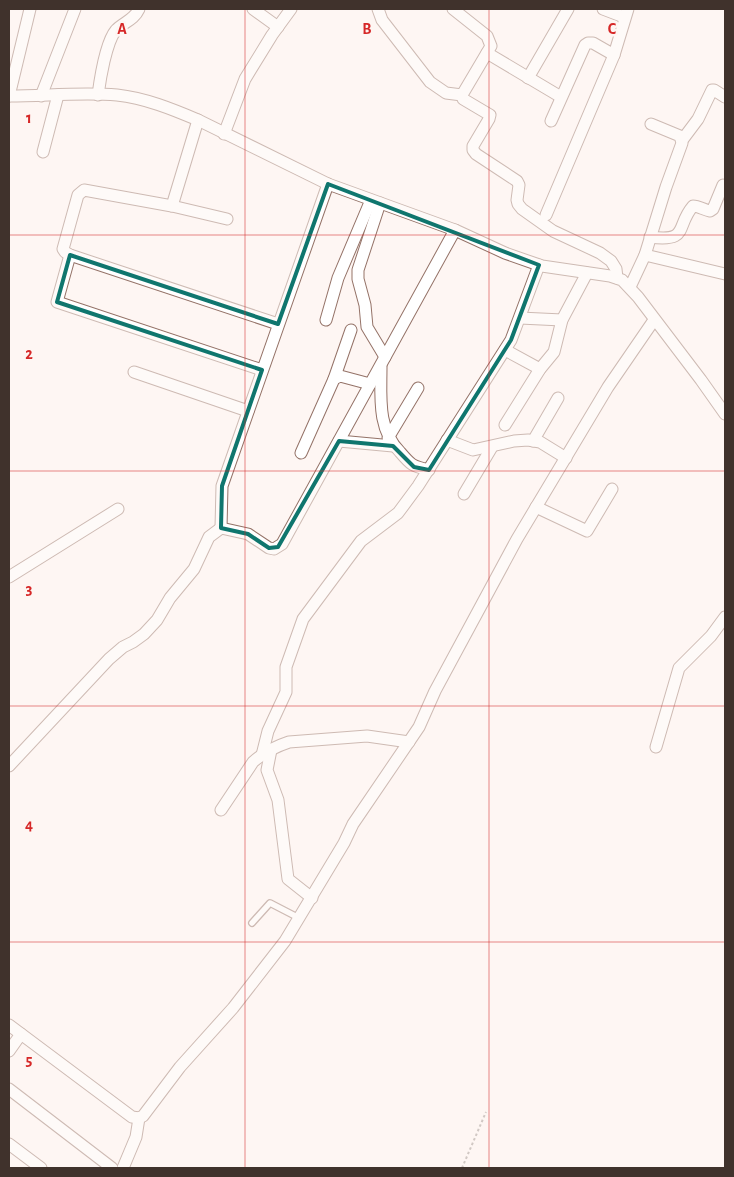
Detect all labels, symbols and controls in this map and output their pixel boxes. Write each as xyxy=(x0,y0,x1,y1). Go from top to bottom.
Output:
text: A xyxy=(117,21,127,37)
text: B xyxy=(362,21,372,37)
text: C xyxy=(608,21,617,37)
text: 1 xyxy=(26,110,32,126)
text: 2 xyxy=(25,346,33,362)
text: 3 xyxy=(26,581,33,597)
text: 4 xyxy=(25,817,33,833)
text: 5 xyxy=(26,1052,33,1068)

